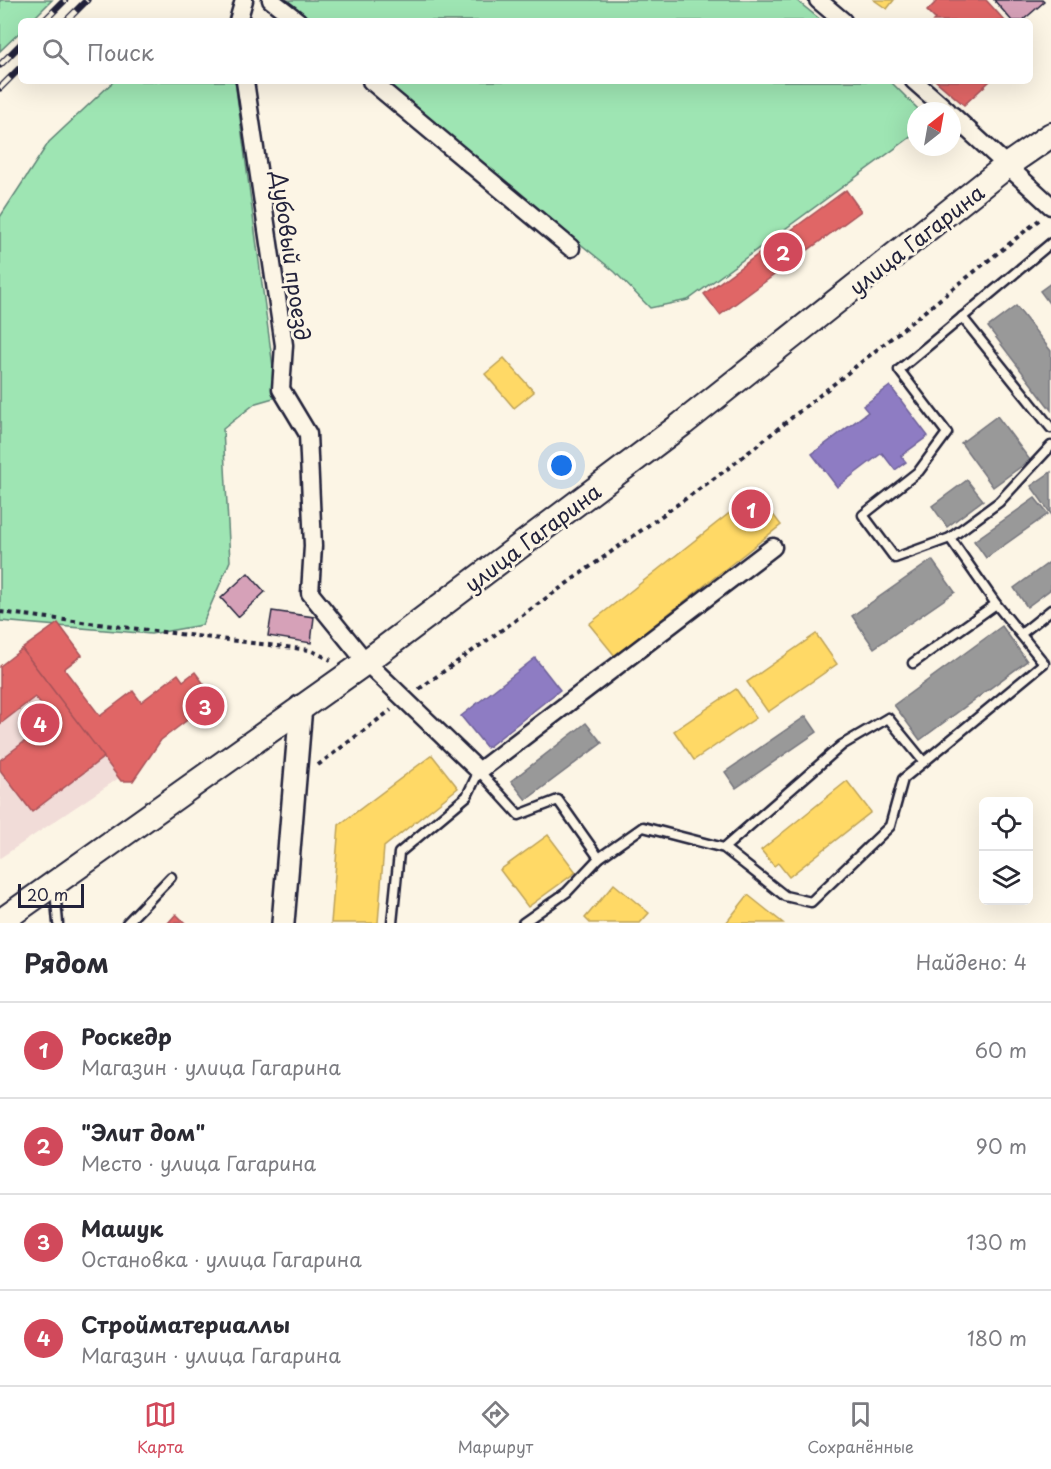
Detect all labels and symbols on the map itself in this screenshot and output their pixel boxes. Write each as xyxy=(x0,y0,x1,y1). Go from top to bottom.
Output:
north arrow xyxy=(907,102,961,156)
street label: Дубовый проезд xyxy=(264,168,320,343)
street label: улица Гагарина xyxy=(842,175,991,302)
pin: 2 xyxy=(764,230,802,274)
your location xyxy=(547,451,576,480)
street label: улица Гагарина xyxy=(457,474,608,599)
pin: 1 xyxy=(732,486,771,532)
pin: 3 xyxy=(186,684,224,728)
pin: 4 xyxy=(20,700,60,746)
scale bar xyxy=(18,881,84,908)

